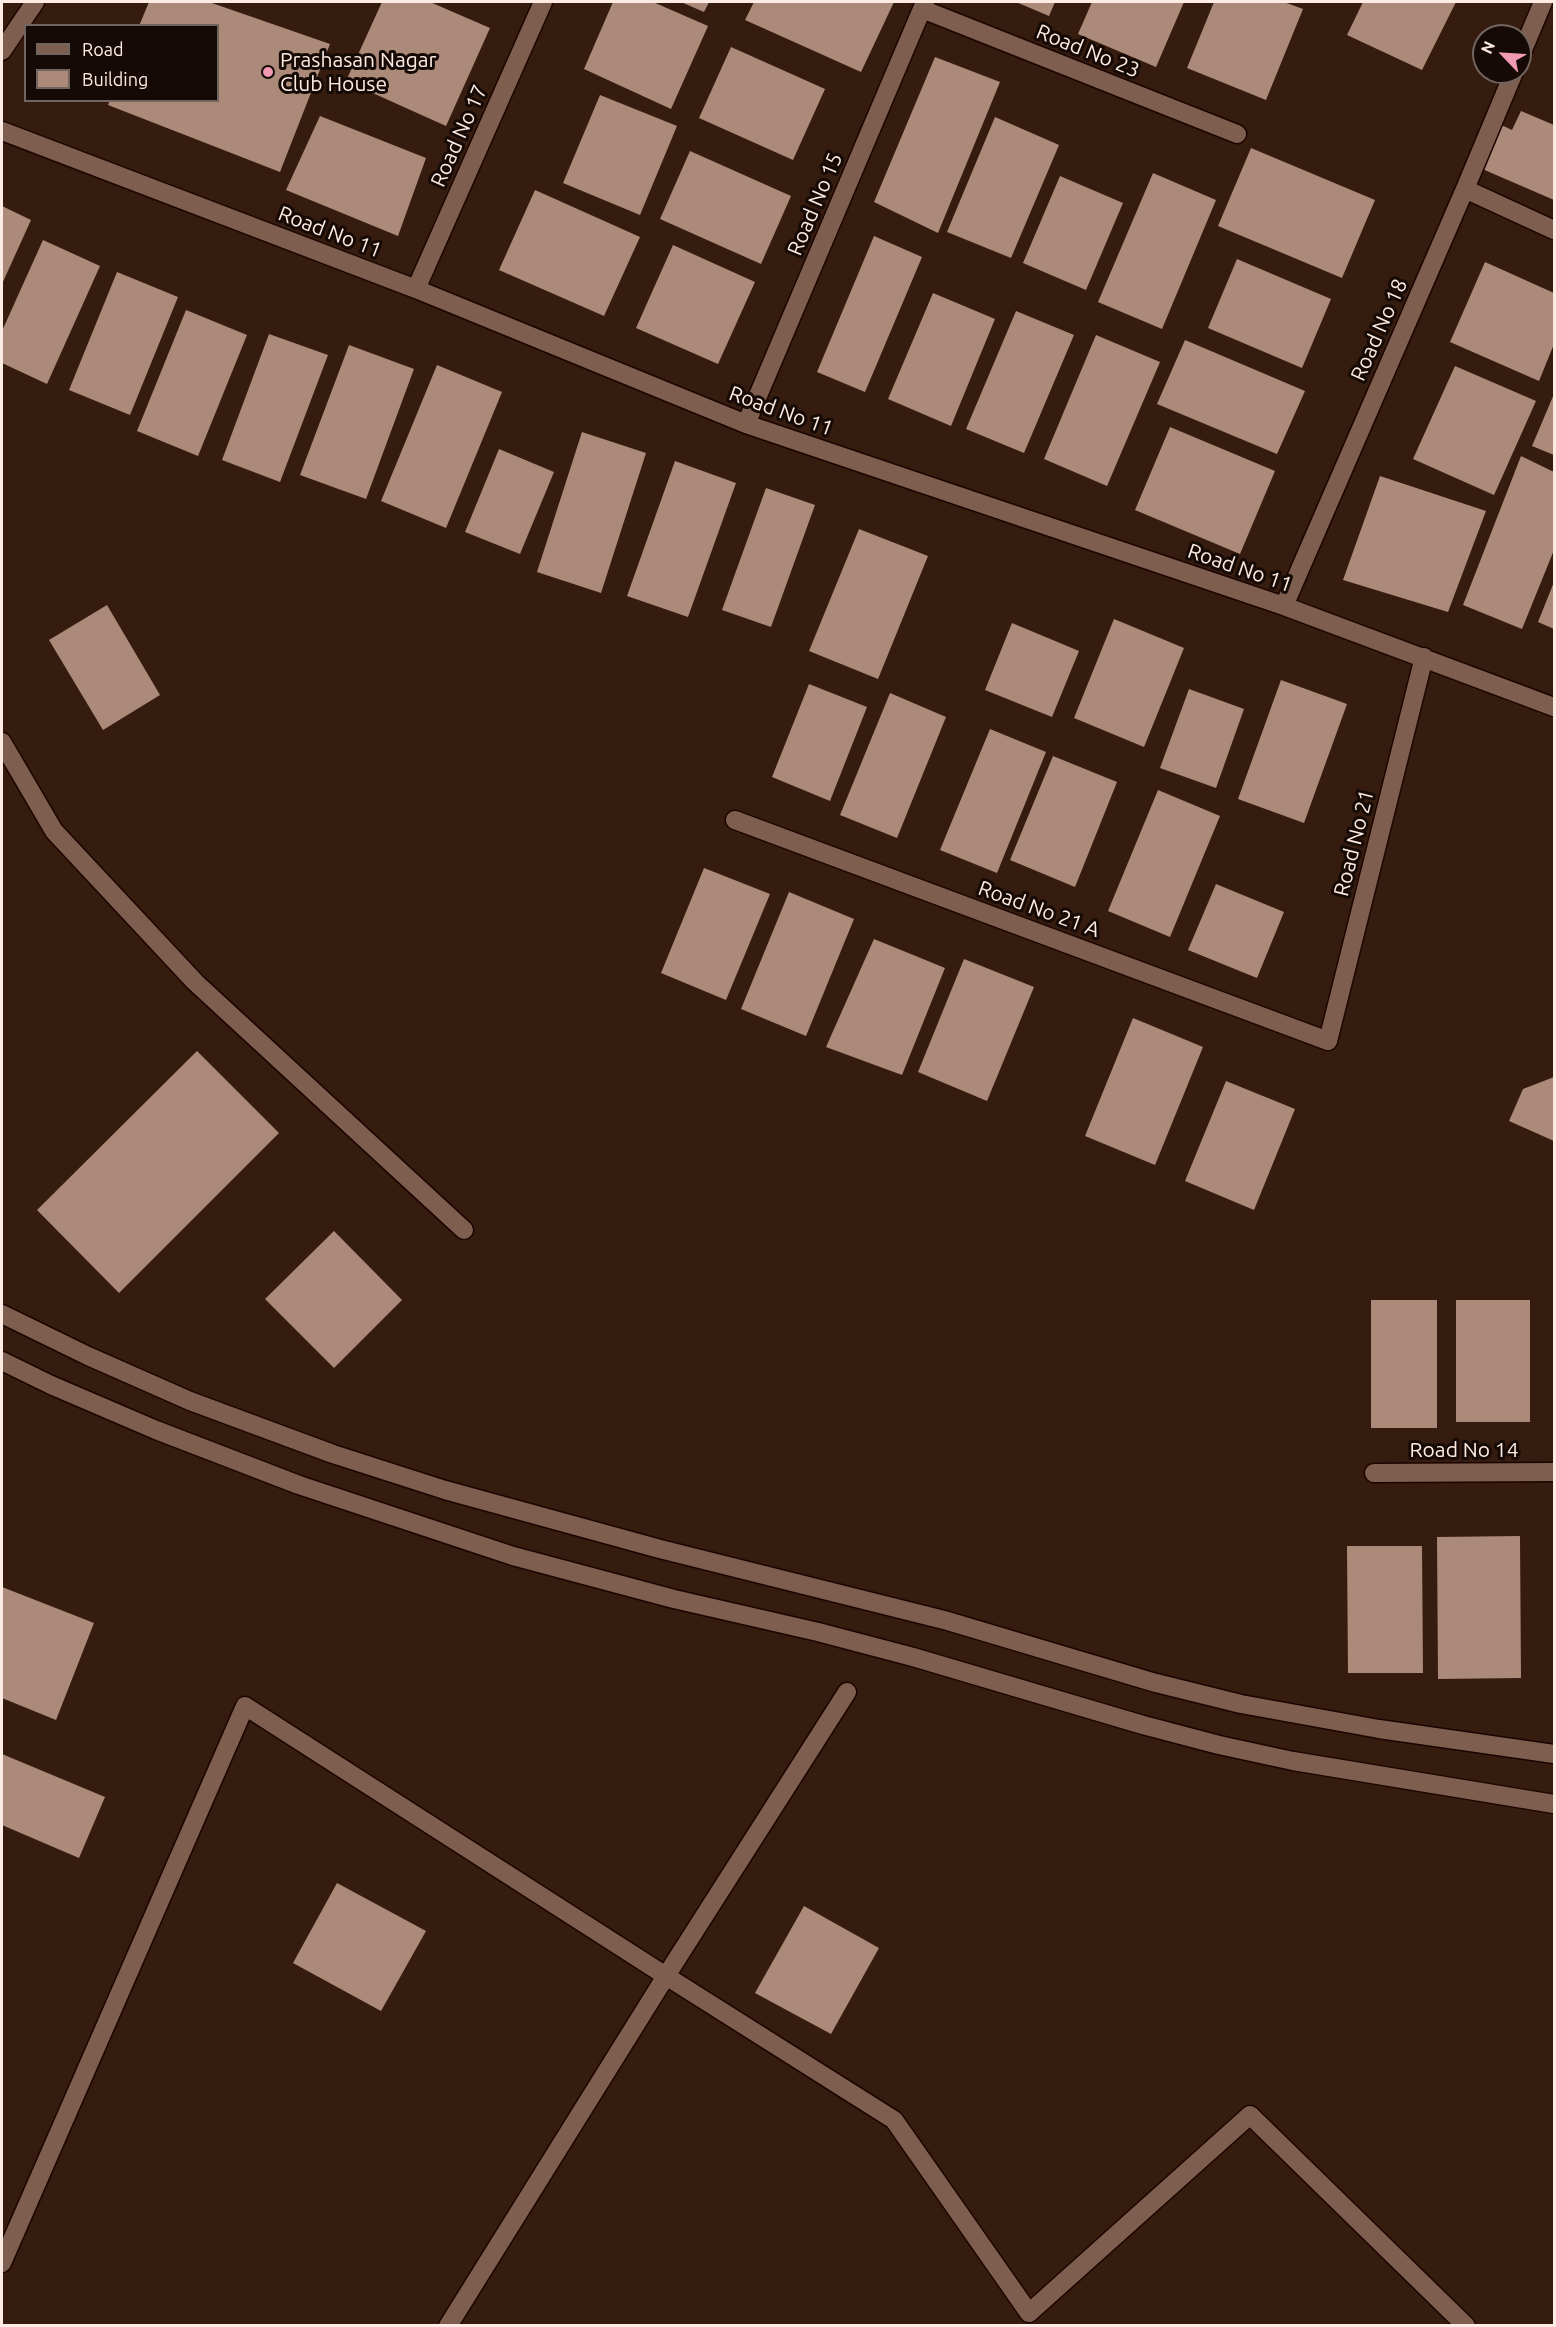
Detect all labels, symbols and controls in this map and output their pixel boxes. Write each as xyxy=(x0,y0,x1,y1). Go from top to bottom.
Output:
street label: Road No 23 xyxy=(1033,19,1143,83)
legend xyxy=(24,24,219,102)
north arrow xyxy=(1472,24,1532,84)
text: N xyxy=(1477,38,1498,56)
text: Road xyxy=(82,39,124,59)
place label: Prashasan Nagar Club House xyxy=(280,47,437,97)
marker: Prashasan Nagar Club House xyxy=(261,65,275,79)
text: Building xyxy=(82,69,148,89)
street label: Road No 17 xyxy=(425,81,493,191)
street label: Road No 15 xyxy=(782,149,848,259)
street label: Road No 11 xyxy=(275,201,385,263)
street label: Road No 18 xyxy=(1345,275,1413,385)
street label: Road No 11 xyxy=(725,381,837,441)
street label: Road No 11 xyxy=(1184,538,1296,598)
street label: Road No 21 xyxy=(1329,787,1379,899)
street label: Road No 21 A xyxy=(975,875,1103,943)
street label: Road No 14 xyxy=(1410,1437,1518,1463)

